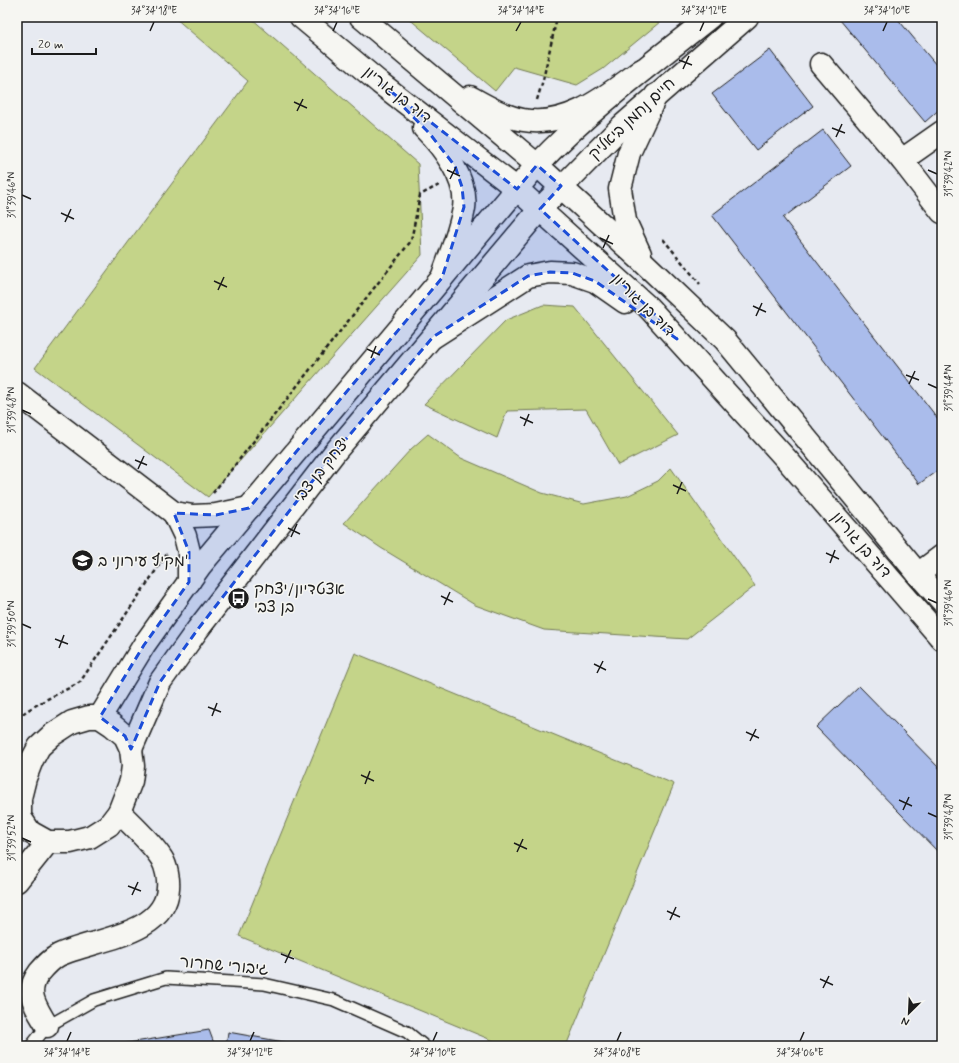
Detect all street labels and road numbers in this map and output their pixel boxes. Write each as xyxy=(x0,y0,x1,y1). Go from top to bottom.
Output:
street label: דוד בן גוריון xyxy=(358,62,436,128)
street label: חיים נחמן ביאליק xyxy=(584,73,680,165)
street label: דוד בן גוריון xyxy=(607,269,679,341)
street label: יצחק בן צבי xyxy=(289,433,355,507)
street label: דוד בן גוריון xyxy=(826,507,896,583)
street label: גיבורי שחרור xyxy=(179,952,269,980)

